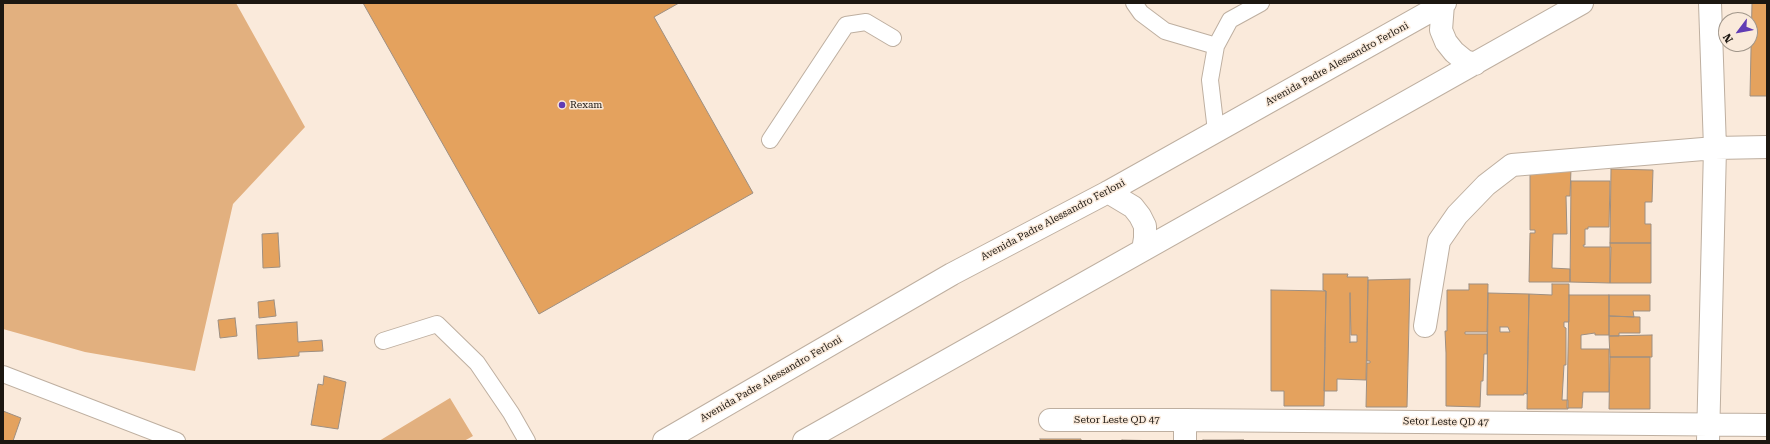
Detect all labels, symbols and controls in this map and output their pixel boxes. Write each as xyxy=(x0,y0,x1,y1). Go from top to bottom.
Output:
north arrow xyxy=(1718,12,1758,52)
street label: Avenida Padre Alessandro Ferloni xyxy=(1263,20,1411,108)
text: N xyxy=(1720,31,1736,45)
place label: Rexam xyxy=(570,99,602,111)
marker: Rexam xyxy=(557,100,567,110)
street label: Avenida Padre Alessandro Ferloni xyxy=(979,177,1127,263)
street label: Avenida Padre Alessandro Ferloni xyxy=(698,333,844,425)
street label: Setor Leste QD 47 xyxy=(1074,414,1160,426)
street label: Setor Leste QD 47 xyxy=(1403,415,1489,429)

